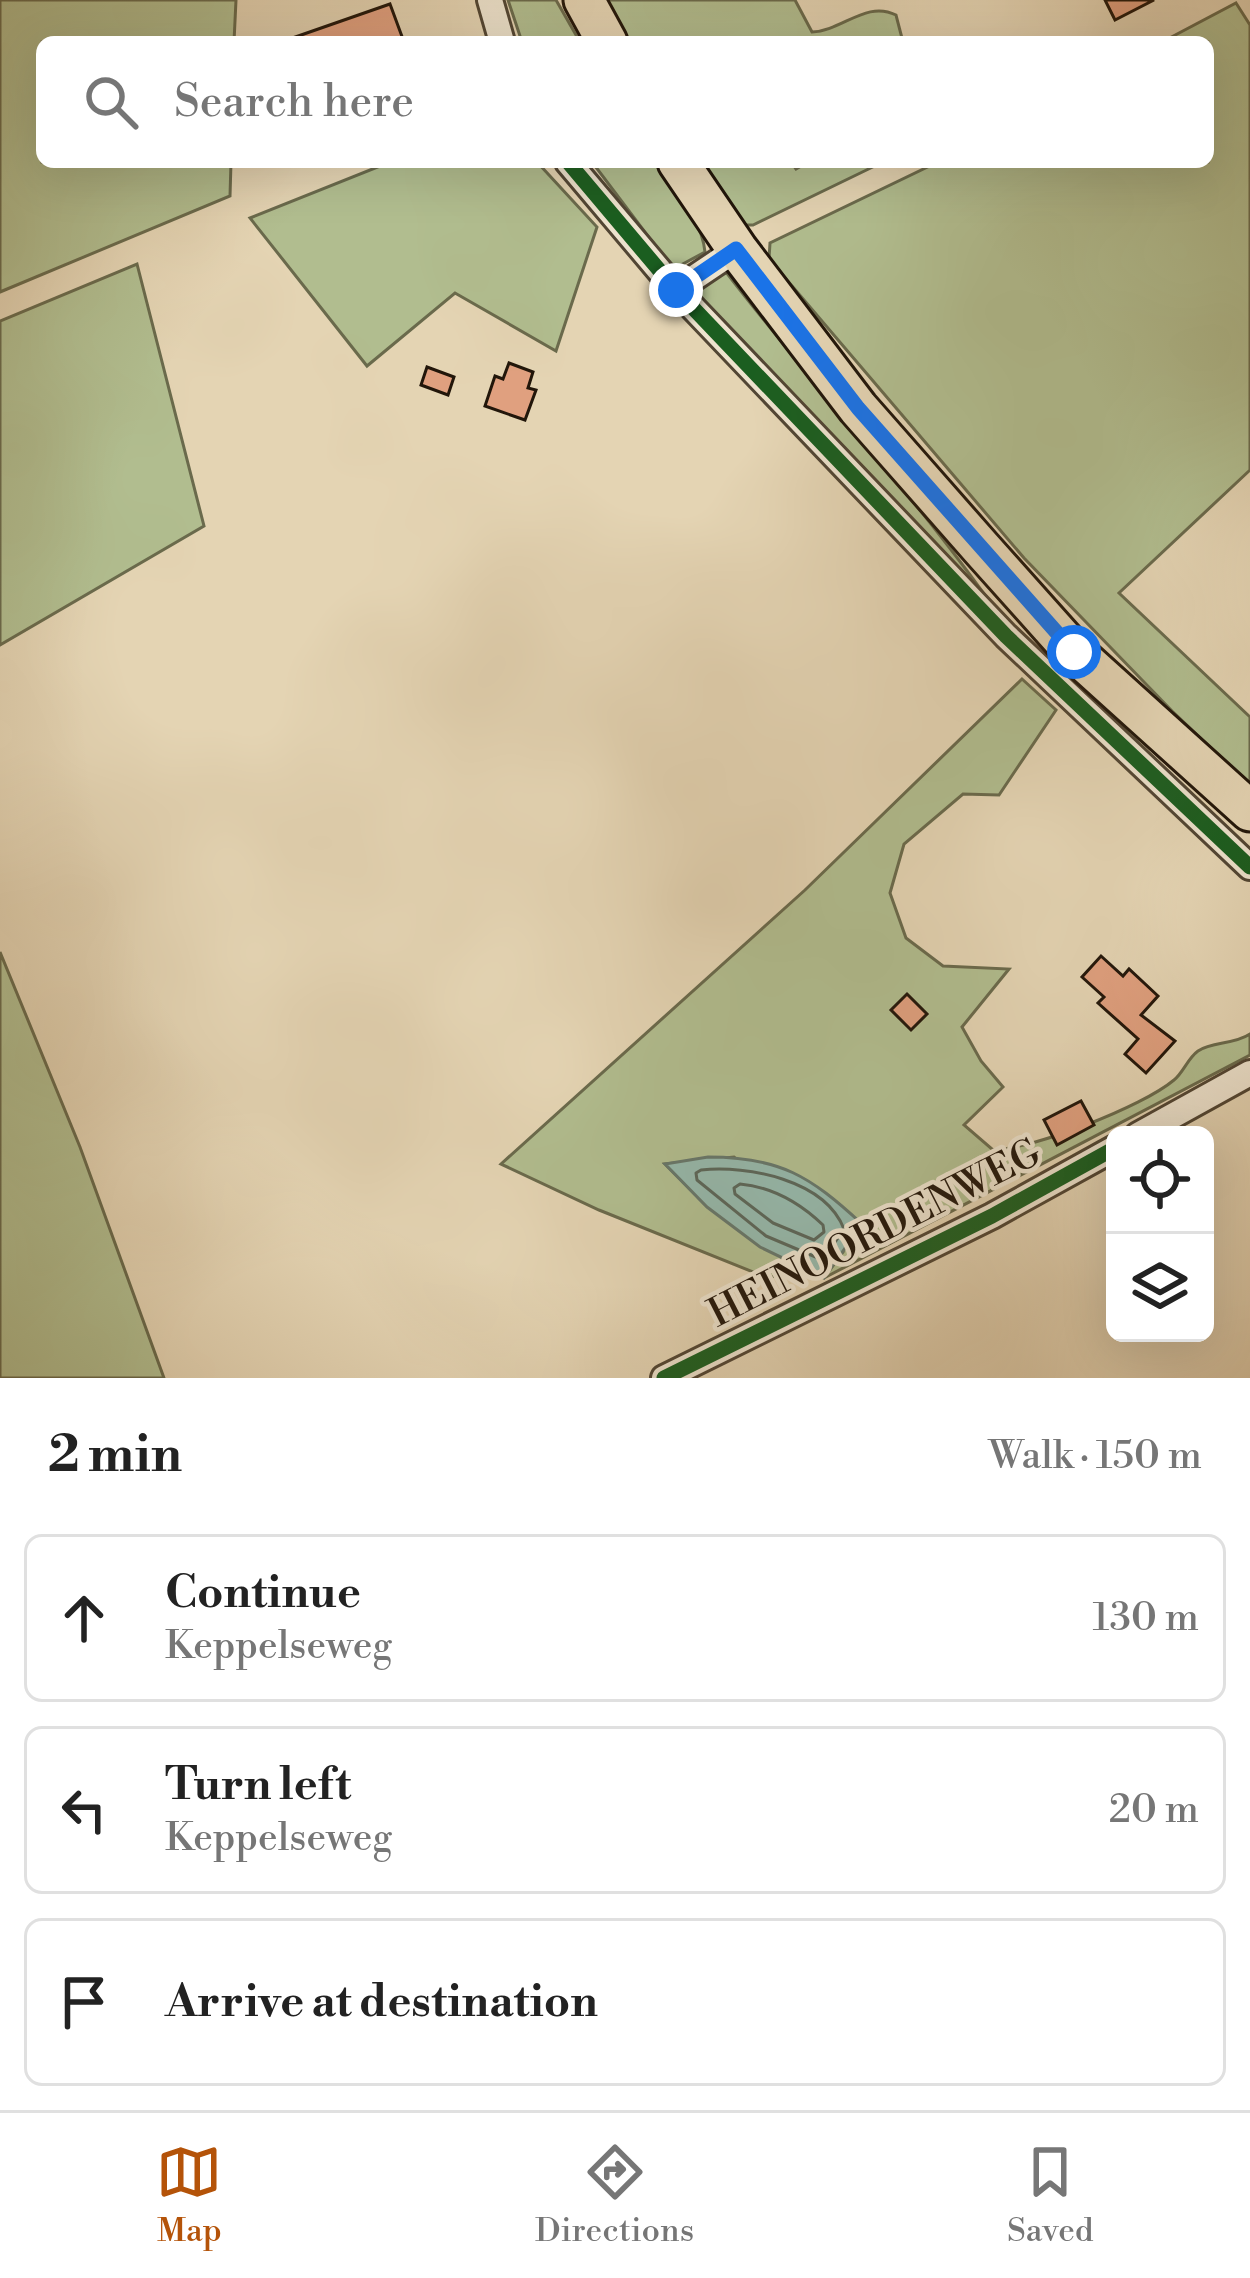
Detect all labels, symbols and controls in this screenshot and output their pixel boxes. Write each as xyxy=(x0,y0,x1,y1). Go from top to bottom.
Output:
search box xyxy=(36,36,1214,168)
icon: search xyxy=(78,69,144,135)
text: Search here xyxy=(174,74,414,131)
route end xyxy=(649,263,703,317)
route start xyxy=(1047,625,1101,679)
map controls xyxy=(1106,1126,1214,1342)
button: locate xyxy=(1106,1126,1214,1234)
street label: HEINOORDENWEG xyxy=(701,1129,1050,1339)
button: layers xyxy=(1106,1234,1214,1342)
text: 2 min xyxy=(48,1424,182,1488)
text: Walk · 150 m xyxy=(989,1432,1202,1481)
text: Continue xyxy=(165,1565,361,1622)
icon: ahead xyxy=(51,1585,117,1651)
text: 130 m xyxy=(1093,1594,1199,1643)
text: Keppelseweg xyxy=(165,1622,393,1671)
text: Turn left xyxy=(165,1757,351,1814)
icon: left xyxy=(51,1777,117,1843)
text: 20 m xyxy=(1109,1786,1199,1835)
text: Keppelseweg xyxy=(165,1814,393,1863)
icon: arrive xyxy=(51,1969,117,2035)
text: Arrive at destination xyxy=(165,1974,598,2031)
tab: Map xyxy=(156,2139,222,2252)
tab: Directions xyxy=(535,2139,694,2252)
tab: Saved xyxy=(1007,2139,1094,2252)

